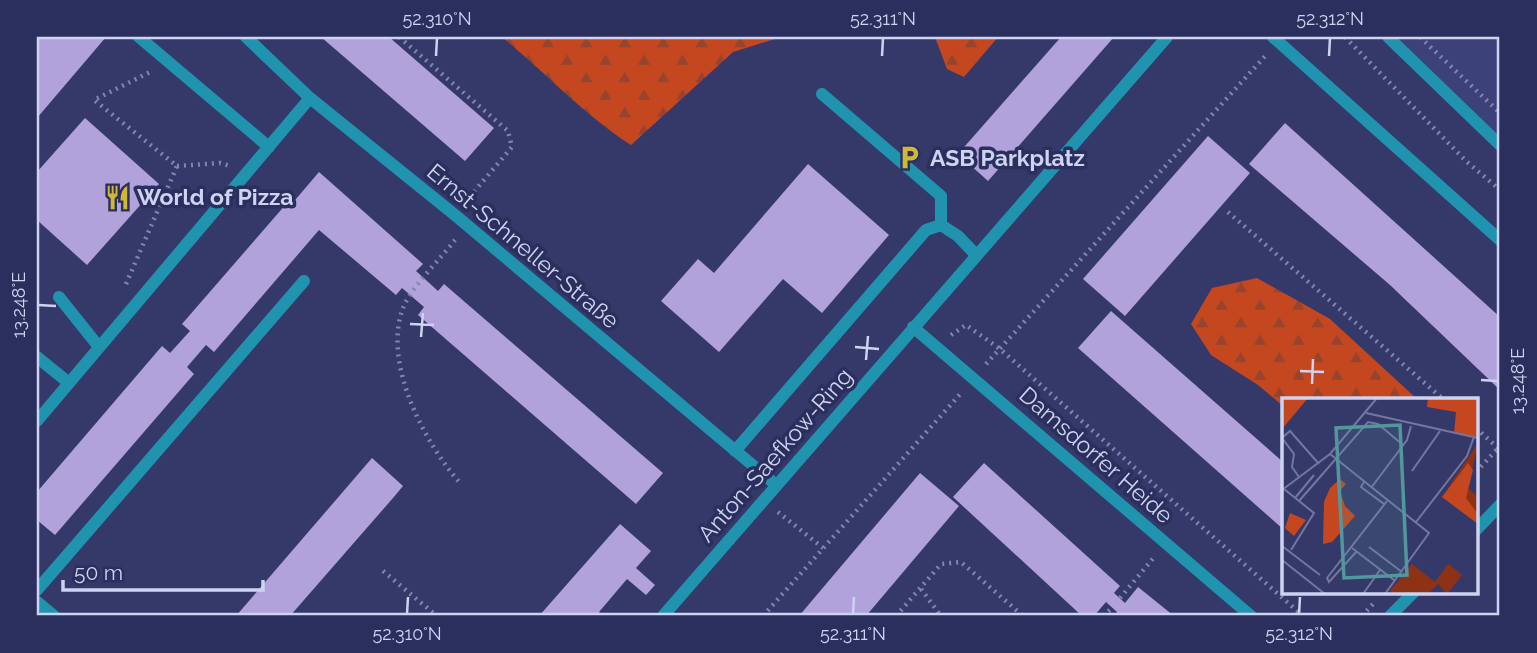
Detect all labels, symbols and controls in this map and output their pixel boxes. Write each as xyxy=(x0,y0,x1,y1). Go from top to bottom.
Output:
text: 52.310°N xyxy=(402,8,472,29)
text: 52.311°N xyxy=(850,8,916,29)
text: 52.312°N xyxy=(1296,8,1364,29)
parking icon: ASB Parkplatz xyxy=(896,144,924,172)
place label: ASB Parkplatz xyxy=(930,144,1085,171)
street label: Ernst-Schneller-Straße xyxy=(422,158,625,334)
restaurant icon: World of Pizza xyxy=(103,183,131,211)
place label: World of Pizza xyxy=(137,183,294,210)
text: 13.248°E xyxy=(8,272,29,338)
text: 13.248°E xyxy=(1507,348,1528,414)
street label: Anton-Saefkow-Ring xyxy=(692,362,857,547)
street label: Damsdorfer Heide xyxy=(1014,381,1179,529)
inset map xyxy=(1282,398,1478,594)
scale bar xyxy=(63,548,262,592)
text: 50 m xyxy=(74,560,123,585)
text: 52.310°N xyxy=(372,623,442,644)
text: 52.311°N xyxy=(820,623,886,644)
text: 52.312°N xyxy=(1265,623,1333,644)

